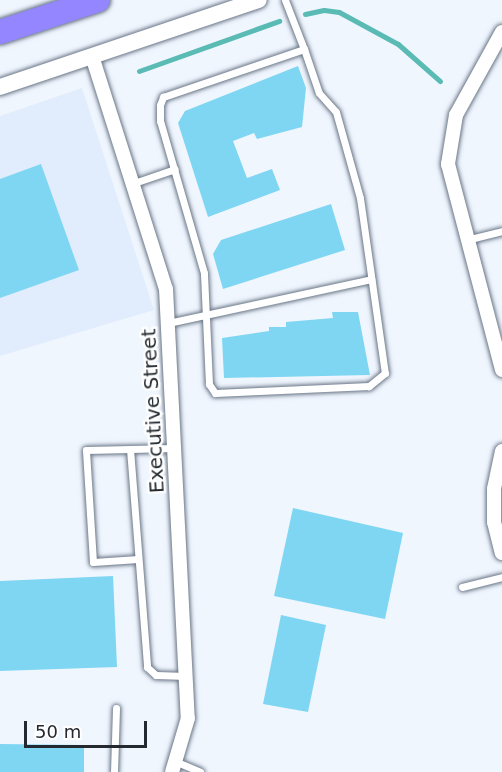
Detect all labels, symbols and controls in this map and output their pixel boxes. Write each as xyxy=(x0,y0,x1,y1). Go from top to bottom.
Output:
street label: Executive Street xyxy=(137,328,169,494)
scale bar xyxy=(27,709,150,747)
text: 50 m xyxy=(35,721,81,742)

